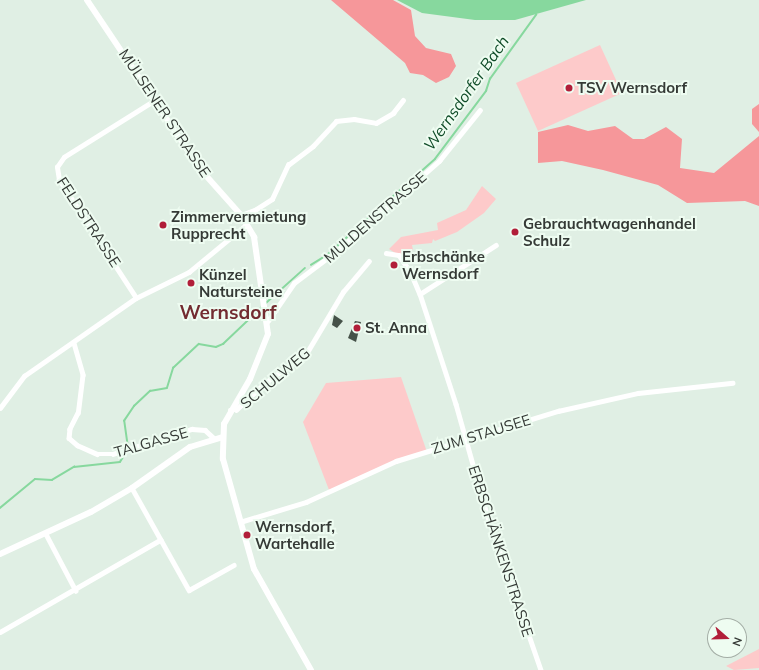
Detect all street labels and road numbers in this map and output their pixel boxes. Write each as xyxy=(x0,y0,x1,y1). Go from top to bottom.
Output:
street label: MÜLSENER STRASSE xyxy=(115,45,215,181)
street label: MULDENSTRASSE xyxy=(320,168,430,266)
street label: FELDSTRASSE xyxy=(53,174,125,270)
street label: SCHULWEG xyxy=(237,344,313,412)
street label: ZUM STAUSEE xyxy=(429,410,533,458)
street label: TALGASSE xyxy=(112,423,190,461)
street label: ERBSCHÄNKENSTRASSE xyxy=(465,463,537,639)

